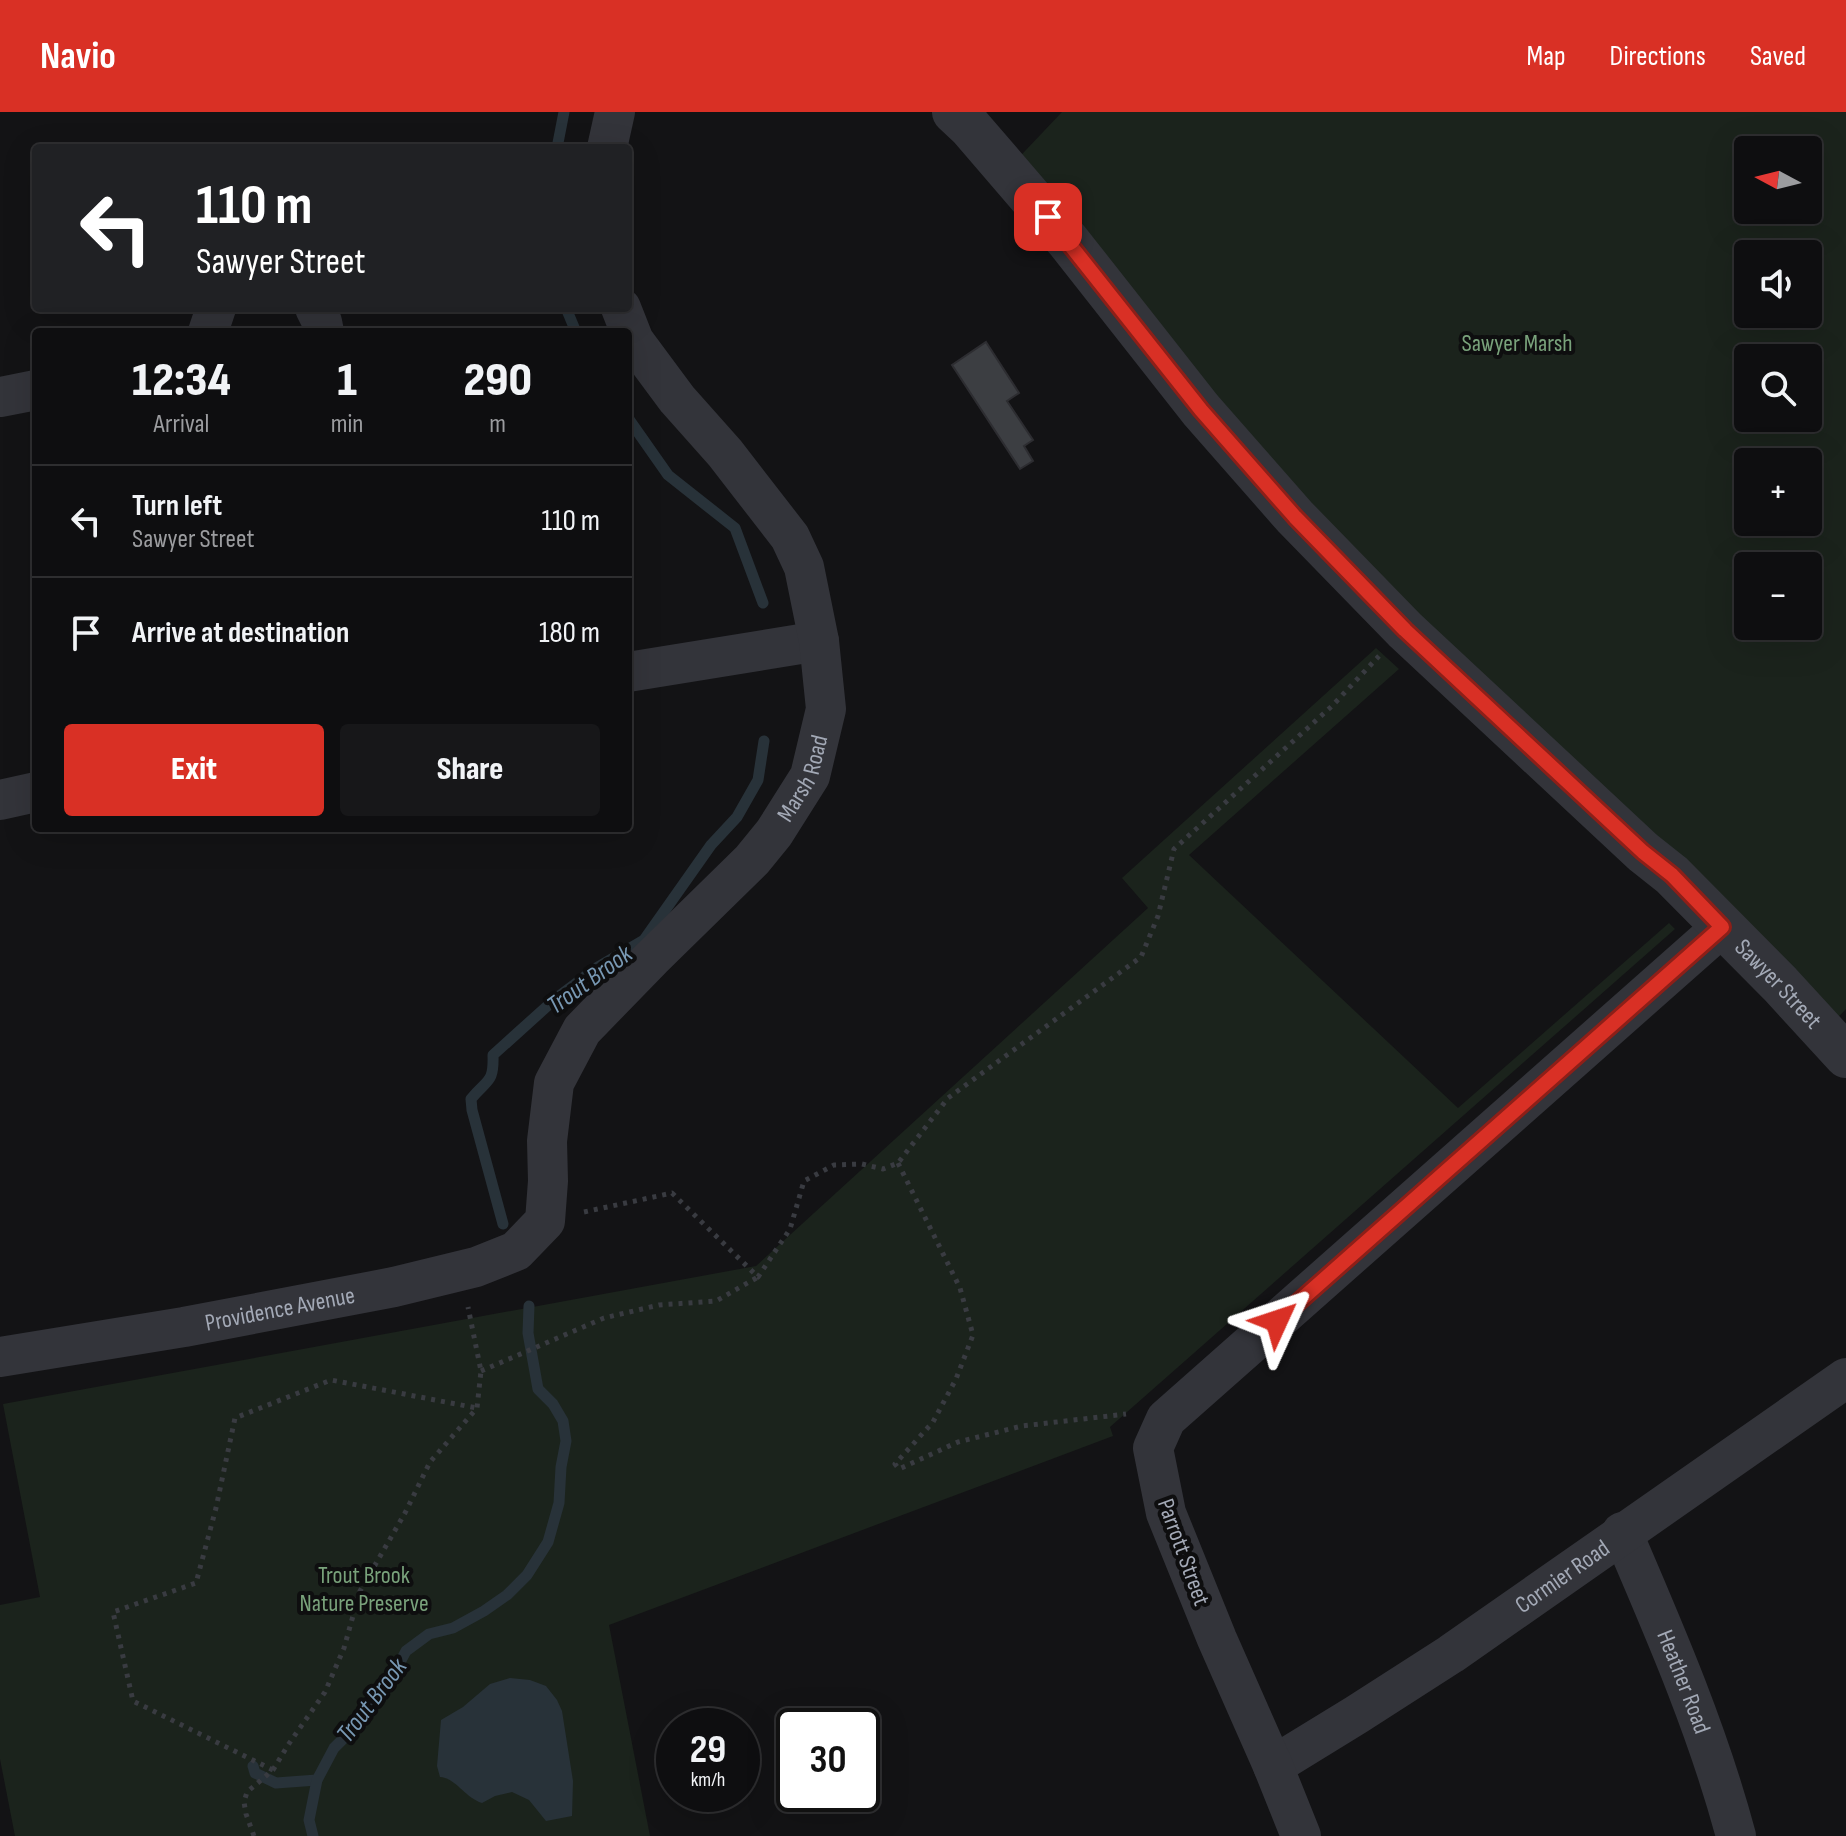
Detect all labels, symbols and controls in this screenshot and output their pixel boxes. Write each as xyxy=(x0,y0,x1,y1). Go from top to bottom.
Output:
text: Navio xyxy=(40,34,116,79)
text: Map xyxy=(1527,40,1566,73)
text: Directions xyxy=(1610,40,1706,73)
text: Saved xyxy=(1750,40,1806,73)
north arrow xyxy=(1734,136,1822,224)
map controls xyxy=(1734,136,1822,640)
text: 110 m xyxy=(196,173,312,240)
icon: left xyxy=(64,176,168,280)
pin xyxy=(1014,183,1082,251)
icon: arrive xyxy=(1026,195,1070,239)
button: sound xyxy=(1734,240,1822,328)
text: Sawyer Street xyxy=(196,241,365,284)
park label: Sawyer Marsh xyxy=(1461,329,1573,358)
button: search xyxy=(1734,344,1822,432)
text: 12:34 xyxy=(132,352,231,409)
text: 1 xyxy=(337,352,357,409)
text: 290 xyxy=(463,352,532,409)
text: Arrival xyxy=(153,409,209,440)
text: min xyxy=(331,409,363,440)
text: m xyxy=(489,409,506,440)
button: + xyxy=(1734,448,1822,536)
text: Turn left xyxy=(132,488,222,524)
icon: left xyxy=(64,499,108,543)
text: 110 m xyxy=(542,503,600,539)
text: Sawyer Street xyxy=(132,524,254,555)
button: − xyxy=(1734,552,1822,640)
icon: arrive xyxy=(64,611,108,655)
text: Arrive at destination xyxy=(132,615,349,651)
text: 180 m xyxy=(539,615,600,651)
button: Exit xyxy=(64,724,324,816)
button: Share xyxy=(340,724,600,816)
street label: Marsh Road xyxy=(771,732,834,827)
street label: Sawyer Street xyxy=(1729,933,1828,1035)
water label: Trout Brook xyxy=(541,938,639,1021)
position arrow xyxy=(1235,1279,1319,1363)
street label: Providence Avenue xyxy=(203,1281,357,1338)
street label: Parrott Street xyxy=(1151,1495,1216,1610)
street label: Cormier Road xyxy=(1510,1534,1615,1620)
park label: Trout Brook Nature Preserve xyxy=(299,1561,429,1618)
street label: Heather Road xyxy=(1650,1626,1717,1738)
water label: Trout Brook xyxy=(330,1652,415,1749)
speed limit sign: 30 xyxy=(776,1708,880,1812)
text: 29 xyxy=(690,1726,726,1774)
text: km/h xyxy=(691,1768,725,1792)

